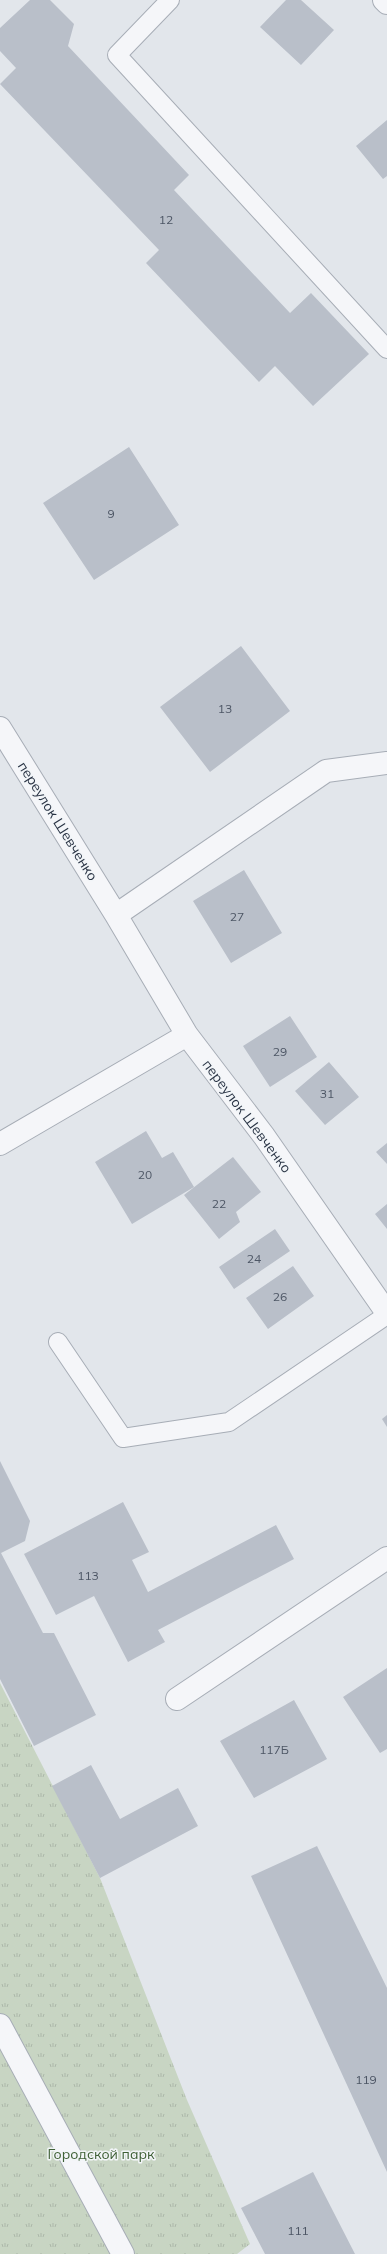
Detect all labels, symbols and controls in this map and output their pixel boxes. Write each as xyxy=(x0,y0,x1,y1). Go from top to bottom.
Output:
house number: 12 xyxy=(159,212,173,227)
house number: 9 xyxy=(107,506,115,521)
house number: 13 xyxy=(218,701,232,716)
street label: переулок Шевченко xyxy=(14,758,102,884)
house number: 27 xyxy=(230,909,244,924)
house number: 29 xyxy=(273,1044,287,1059)
street label: переулок Шевченко xyxy=(198,1056,296,1176)
house number: 31 xyxy=(320,1086,334,1101)
house number: 20 xyxy=(138,1167,152,1182)
house number: 22 xyxy=(212,1196,226,1211)
house number: 24 xyxy=(247,1251,261,1266)
house number: 26 xyxy=(273,1289,287,1304)
house number: 113 xyxy=(77,1568,99,1583)
house number: 117Б xyxy=(259,1742,289,1757)
house number: 119 xyxy=(355,2072,377,2087)
park label: Городской парк xyxy=(47,2145,155,2163)
house number: 111 xyxy=(287,2223,309,2238)

